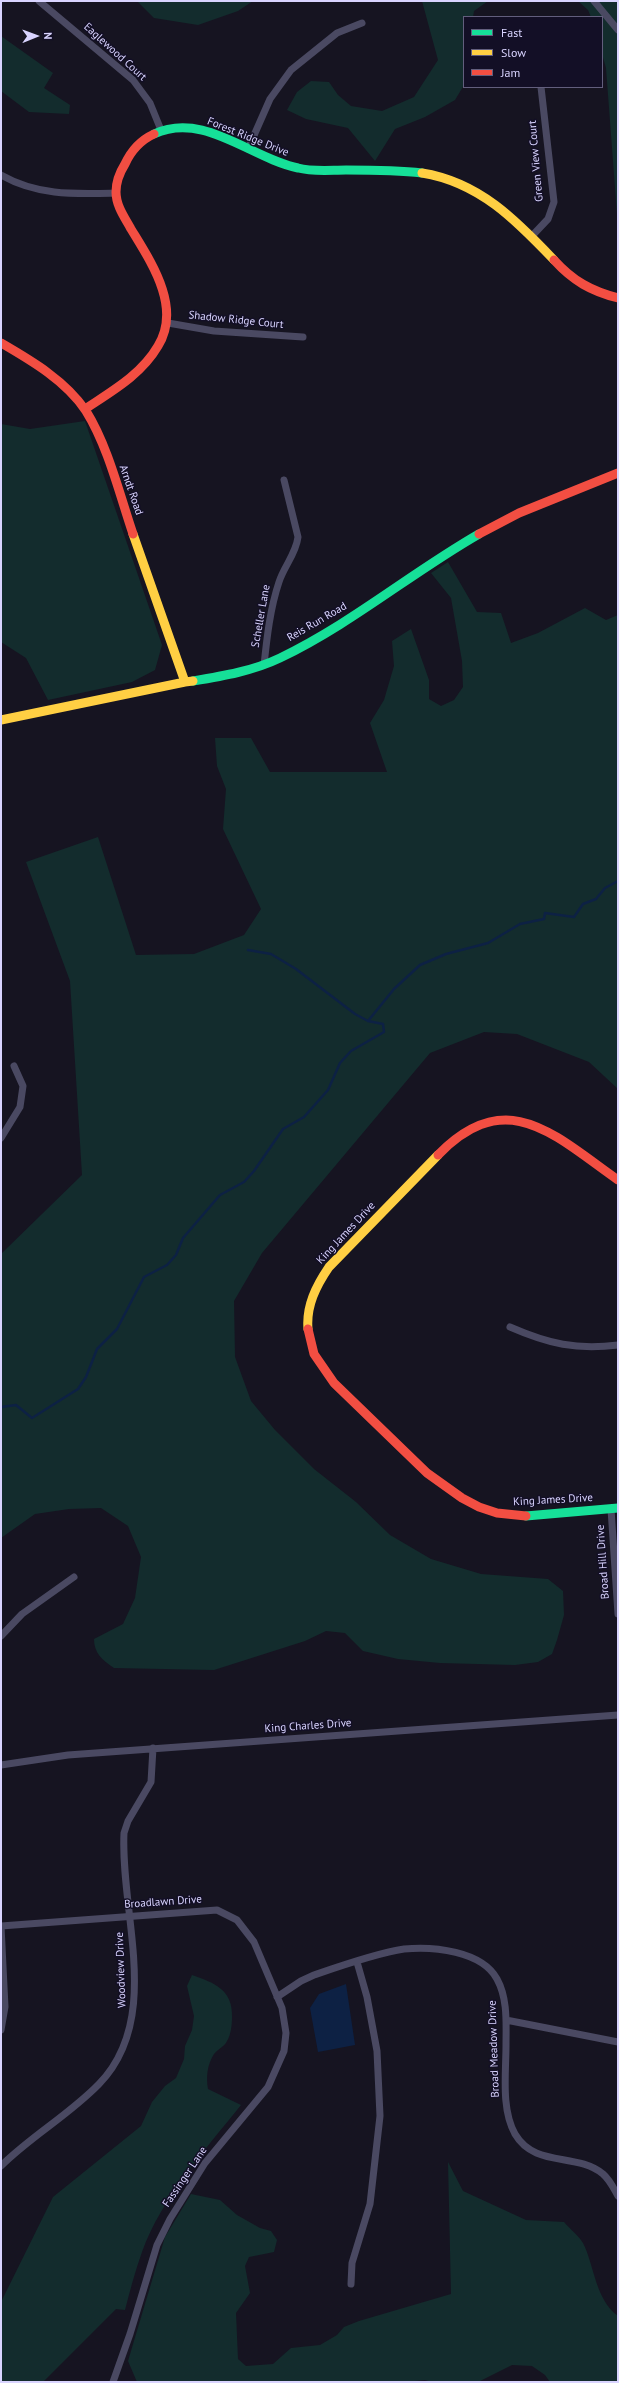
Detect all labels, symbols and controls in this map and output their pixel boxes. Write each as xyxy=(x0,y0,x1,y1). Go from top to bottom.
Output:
north arrow xyxy=(16,16,56,56)
legend xyxy=(463,16,603,88)
street label: Eaglewood Court xyxy=(81,20,149,84)
text: Fast xyxy=(501,25,522,40)
text: N xyxy=(41,32,55,40)
text: Slow xyxy=(501,45,526,60)
text: Jam xyxy=(501,65,520,80)
street label: Forest Ridge Drive xyxy=(205,115,291,159)
street label: Green View Court xyxy=(526,120,546,202)
street label: Shadow Ridge Court xyxy=(188,308,284,332)
street label: Arndt Road xyxy=(116,463,146,517)
street label: Scheller Lane xyxy=(249,584,273,648)
street label: Reis Run Road xyxy=(285,600,349,644)
street label: King James Drive xyxy=(314,1199,378,1267)
street label: King James Drive xyxy=(513,1491,593,1509)
street label: Broad Hill Drive xyxy=(594,1524,612,1600)
street label: King Charles Drive xyxy=(264,1716,352,1736)
street label: Broadlawn Drive xyxy=(124,1893,202,1911)
street label: Woodview Drive xyxy=(113,1932,129,2008)
street label: Broad Meadow Drive xyxy=(486,2000,502,2098)
street label: Fassinger Lane xyxy=(160,2144,210,2210)

